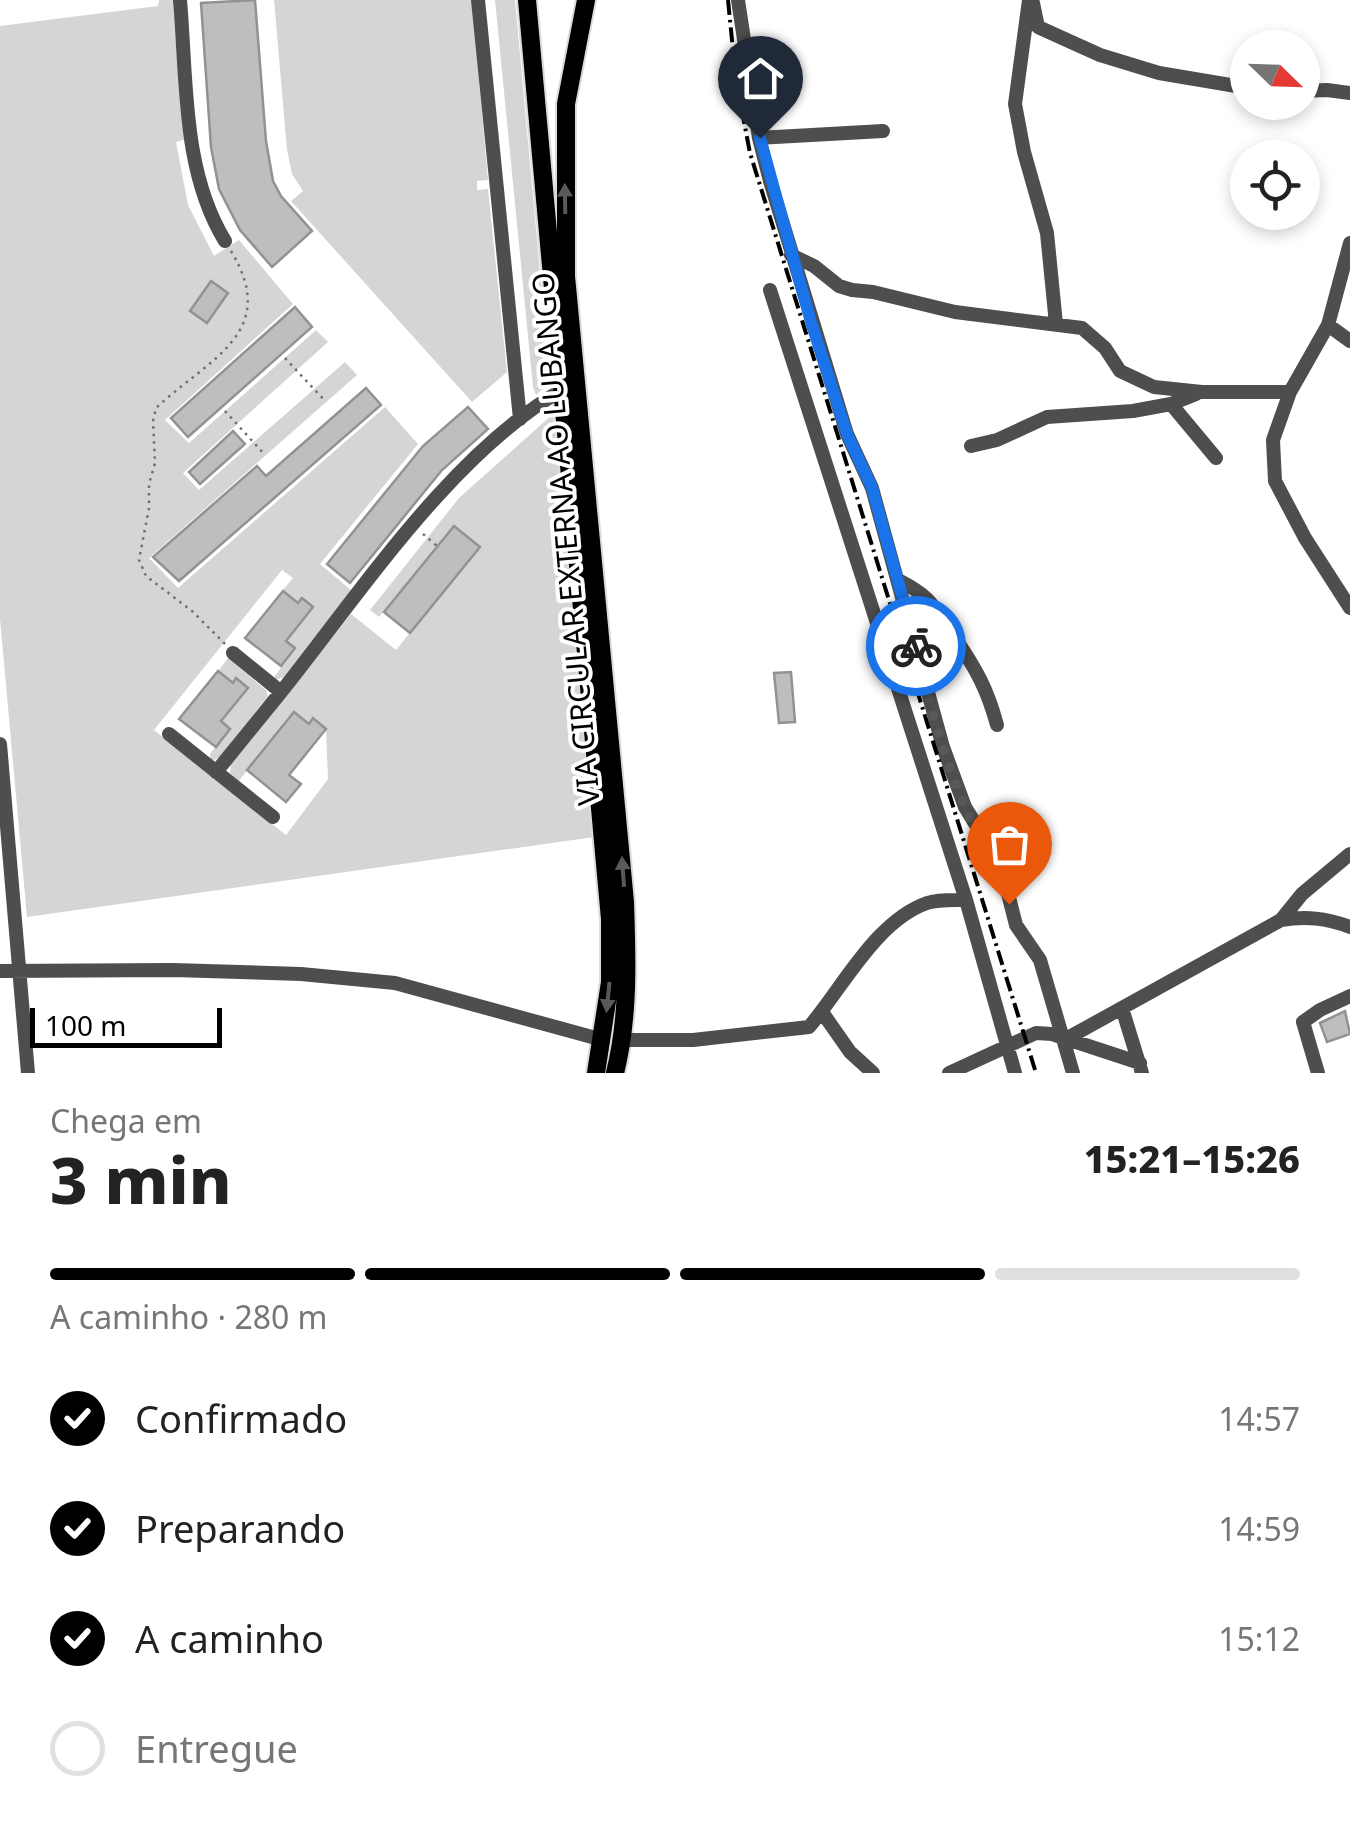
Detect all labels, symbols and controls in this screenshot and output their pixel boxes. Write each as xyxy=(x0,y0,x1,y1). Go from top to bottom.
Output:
north arrow xyxy=(1230,30,1320,120)
map controls xyxy=(1230,30,1320,230)
pin xyxy=(718,36,803,139)
icon: home xyxy=(733,51,788,106)
button: locate xyxy=(1230,140,1320,230)
one-way arrow xyxy=(556,183,572,215)
street label: VIA CIRCULAR EXTERNA AO LUBANGO xyxy=(521,271,609,807)
courier xyxy=(866,596,966,696)
icon: bike xyxy=(889,619,944,674)
pin xyxy=(967,802,1052,905)
icon: bag xyxy=(982,817,1037,872)
one-way arrow xyxy=(615,855,631,887)
one-way arrow xyxy=(600,982,616,1014)
scale bar xyxy=(30,1003,222,1048)
text: 100 m xyxy=(45,1006,127,1044)
text: Chega em xyxy=(50,1099,202,1142)
text: 15:21–15:26 xyxy=(1084,1132,1300,1184)
text: 3 min xyxy=(50,1135,232,1223)
text: A caminho · 280 m xyxy=(50,1295,328,1338)
icon: check xyxy=(50,1391,105,1446)
text: Confirmado xyxy=(135,1392,347,1444)
text: 14:57 xyxy=(1218,1397,1300,1440)
icon: check xyxy=(50,1501,105,1556)
text: Preparando xyxy=(135,1502,345,1554)
text: 14:59 xyxy=(1218,1507,1300,1550)
icon: check xyxy=(50,1611,105,1666)
text: A caminho xyxy=(135,1612,324,1664)
text: 15:12 xyxy=(1218,1617,1300,1660)
text: Entregue xyxy=(135,1722,298,1774)

